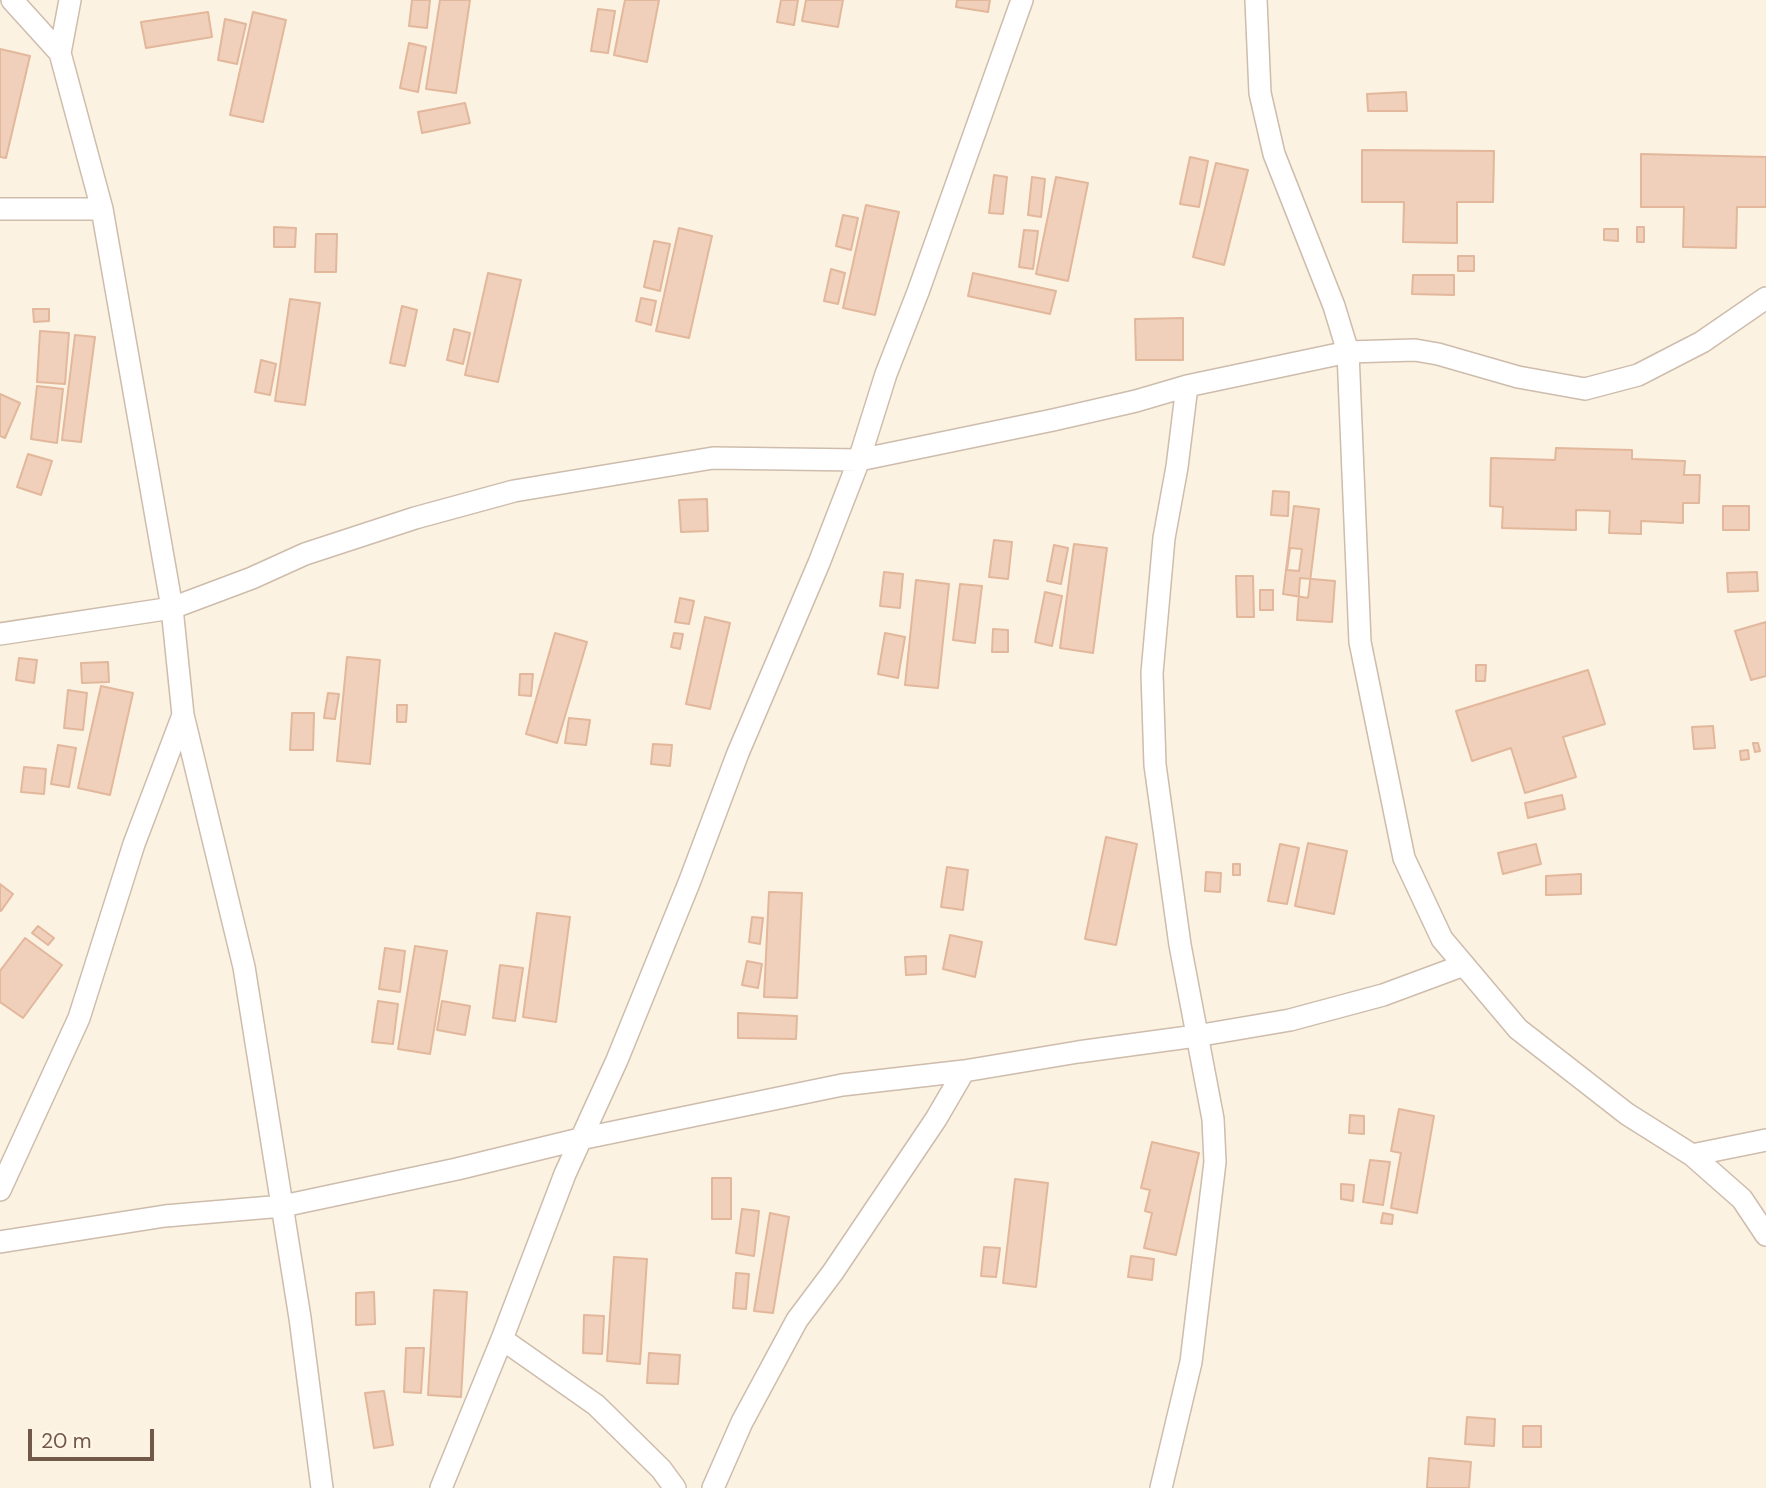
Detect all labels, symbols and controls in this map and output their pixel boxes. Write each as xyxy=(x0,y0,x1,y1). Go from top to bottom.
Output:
scale bar xyxy=(32,1414,158,1458)
text: 20 m xyxy=(41,1427,92,1455)

